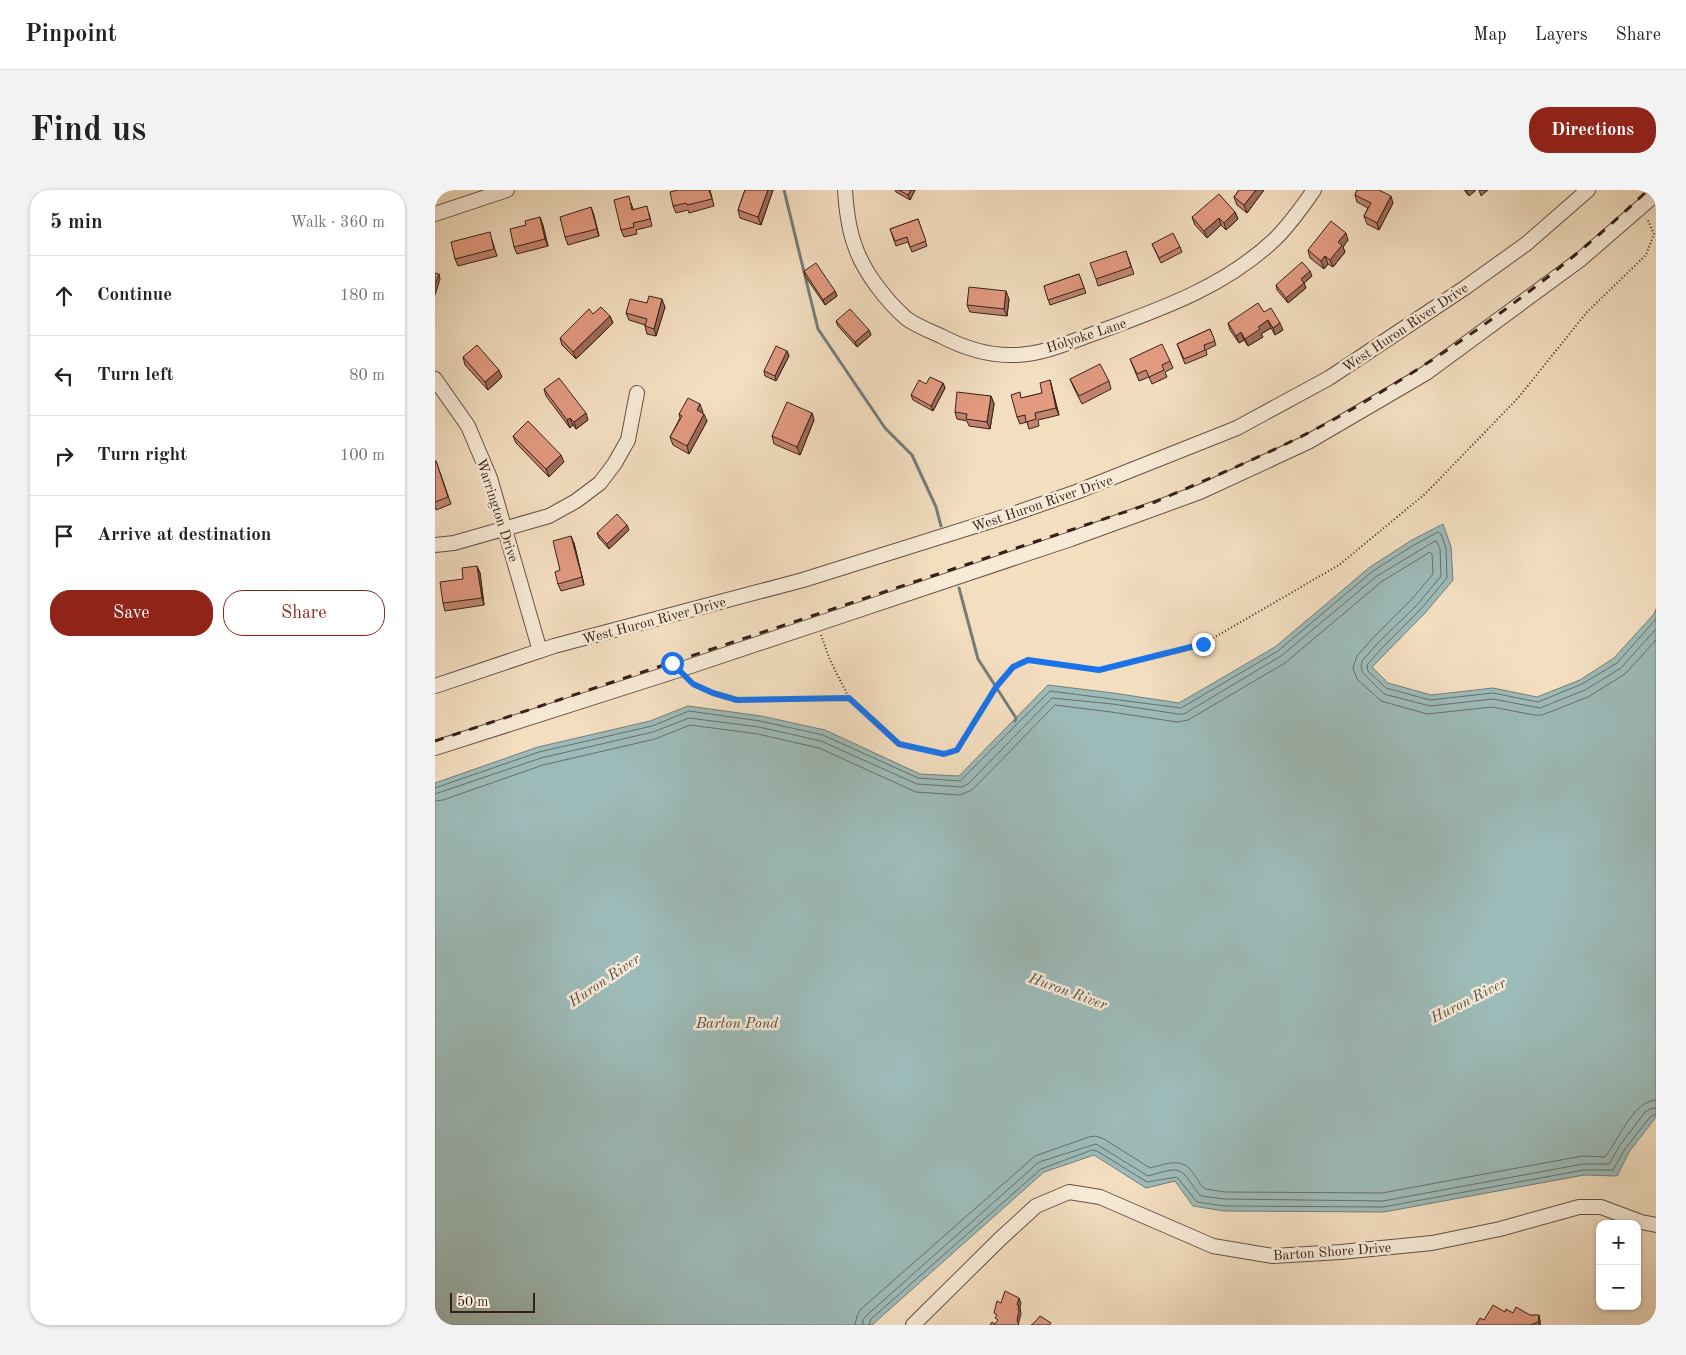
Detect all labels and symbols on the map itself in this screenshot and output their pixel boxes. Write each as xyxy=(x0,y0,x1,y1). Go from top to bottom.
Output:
street label: West Huron River Drive xyxy=(1340,281,1471,375)
street label: Holyoke Lane xyxy=(1044,316,1128,355)
street label: Warrington Drive xyxy=(474,457,520,564)
street label: West Huron River Drive xyxy=(970,473,1115,535)
street label: West Huron River Drive xyxy=(581,595,728,647)
route end xyxy=(1192,633,1215,656)
route start xyxy=(661,652,684,675)
water label: Huron River xyxy=(566,952,644,1011)
water label: Huron River xyxy=(1025,971,1109,1014)
water label: Huron River xyxy=(1428,976,1509,1027)
water label: Barton Pond xyxy=(695,1017,779,1032)
street label: Barton Shore Drive xyxy=(1272,1241,1392,1263)
scale bar xyxy=(450,1290,535,1313)

